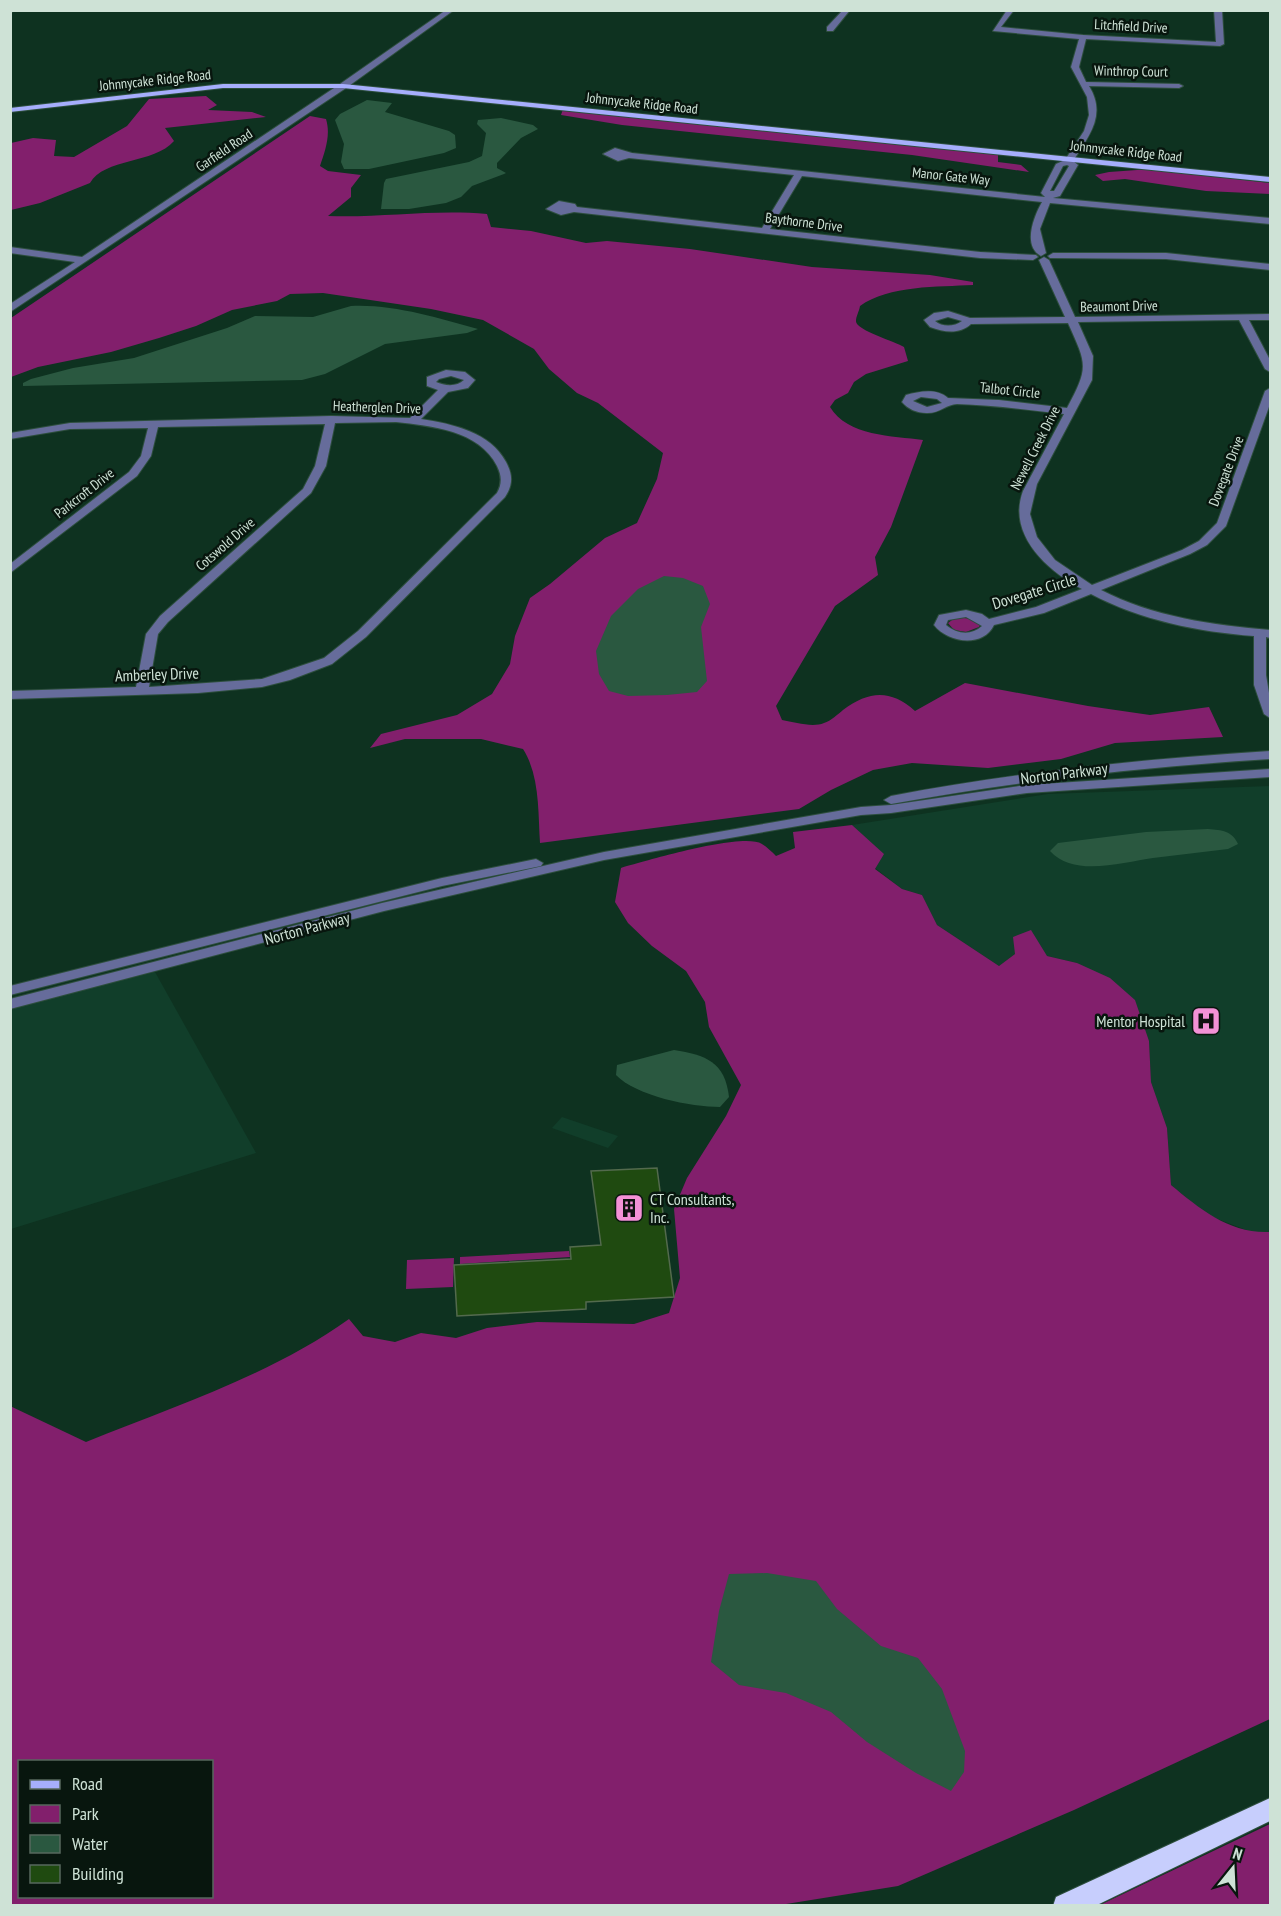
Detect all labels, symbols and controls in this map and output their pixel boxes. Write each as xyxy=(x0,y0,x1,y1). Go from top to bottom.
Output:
street label: Litchfield Drive xyxy=(1094,15,1168,37)
street label: Winthrop Court xyxy=(1094,61,1168,81)
street label: Johnnycake Ridge Road xyxy=(97,65,212,95)
street label: Johnnycake Ridge Road xyxy=(584,88,699,118)
street label: Garfield Road xyxy=(192,125,256,175)
street label: Johnnycake Ridge Road xyxy=(1068,136,1183,166)
street label: Manor Gate Way xyxy=(911,163,991,189)
street label: Baythorne Drive xyxy=(764,208,844,236)
street label: Beaumont Drive xyxy=(1080,296,1158,316)
street label: Talbot Circle xyxy=(979,378,1041,402)
street label: Heatherglen Drive xyxy=(333,396,422,418)
street label: Newell Creek Drive xyxy=(1006,403,1064,493)
street label: Dovegate Drive xyxy=(1204,433,1248,509)
street label: Parkcroft Drive xyxy=(50,464,118,522)
street label: Cotswold Drive xyxy=(192,513,258,575)
street label: Dovegate Circle xyxy=(990,569,1078,613)
street label: Amberley Drive xyxy=(115,663,199,685)
street label: Norton Parkway xyxy=(1019,758,1109,788)
street label: Norton Parkway xyxy=(262,907,352,949)
hospital icon: Mentor Hospital xyxy=(1190,1005,1222,1037)
place label: Mentor Hospital xyxy=(1096,1011,1185,1031)
place label: CT Consultants, Inc. xyxy=(650,1189,734,1227)
building icon: CT Consultants, Inc. xyxy=(613,1192,645,1224)
legend xyxy=(18,1760,213,1898)
text: Road xyxy=(72,1772,103,1795)
text: Park xyxy=(72,1802,99,1825)
text: Water xyxy=(72,1832,108,1855)
north arrow xyxy=(1203,1838,1263,1898)
text: N xyxy=(1230,1843,1245,1865)
text: Building xyxy=(72,1862,124,1885)

